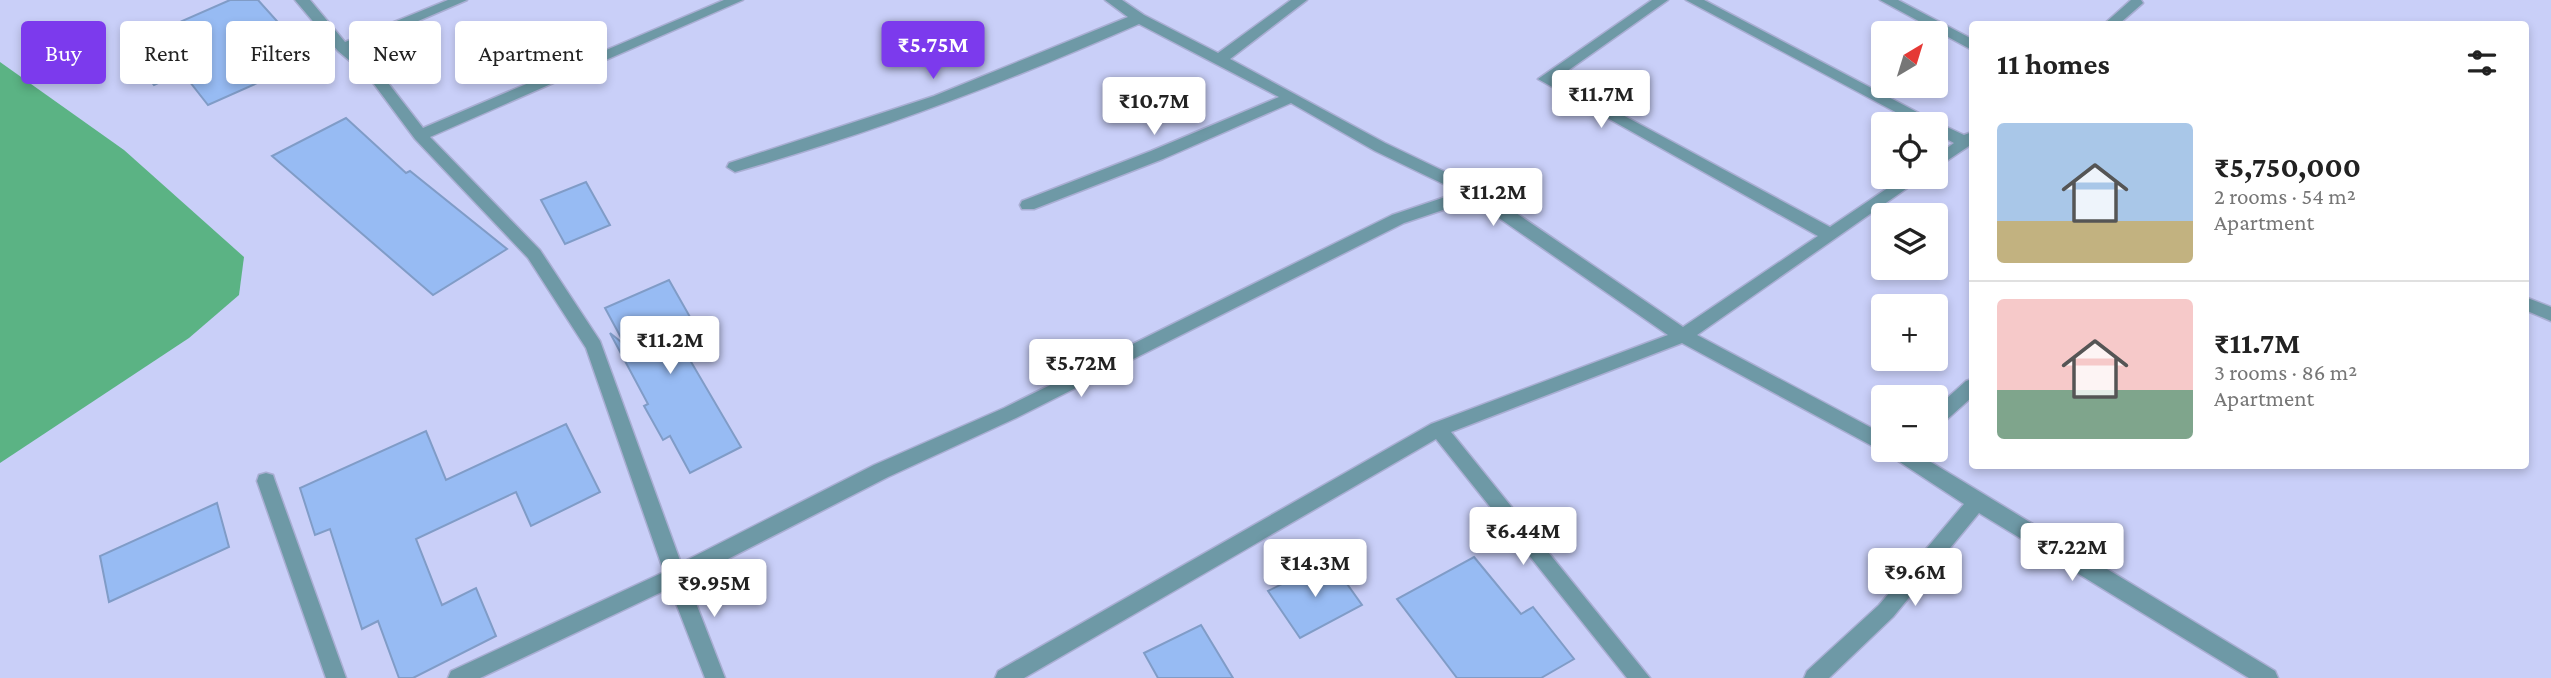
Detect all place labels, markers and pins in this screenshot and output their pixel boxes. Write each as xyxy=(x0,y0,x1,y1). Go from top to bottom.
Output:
pin: ₹5.75M xyxy=(876,22,990,81)
pin: ₹11.7M xyxy=(1544,71,1658,130)
pin: ₹10.7M xyxy=(1097,78,1211,137)
pin: ₹11.2M xyxy=(1436,168,1550,228)
pin: ₹11.2M xyxy=(613,316,727,376)
pin: ₹5.72M xyxy=(1024,340,1138,399)
pin: ₹6.44M xyxy=(1466,508,1580,567)
pin: ₹7.22M xyxy=(2015,524,2129,583)
pin: ₹14.3M xyxy=(1258,540,1372,599)
pin: ₹9.6M xyxy=(1866,548,1964,608)
pin: ₹9.95M xyxy=(657,560,771,619)

